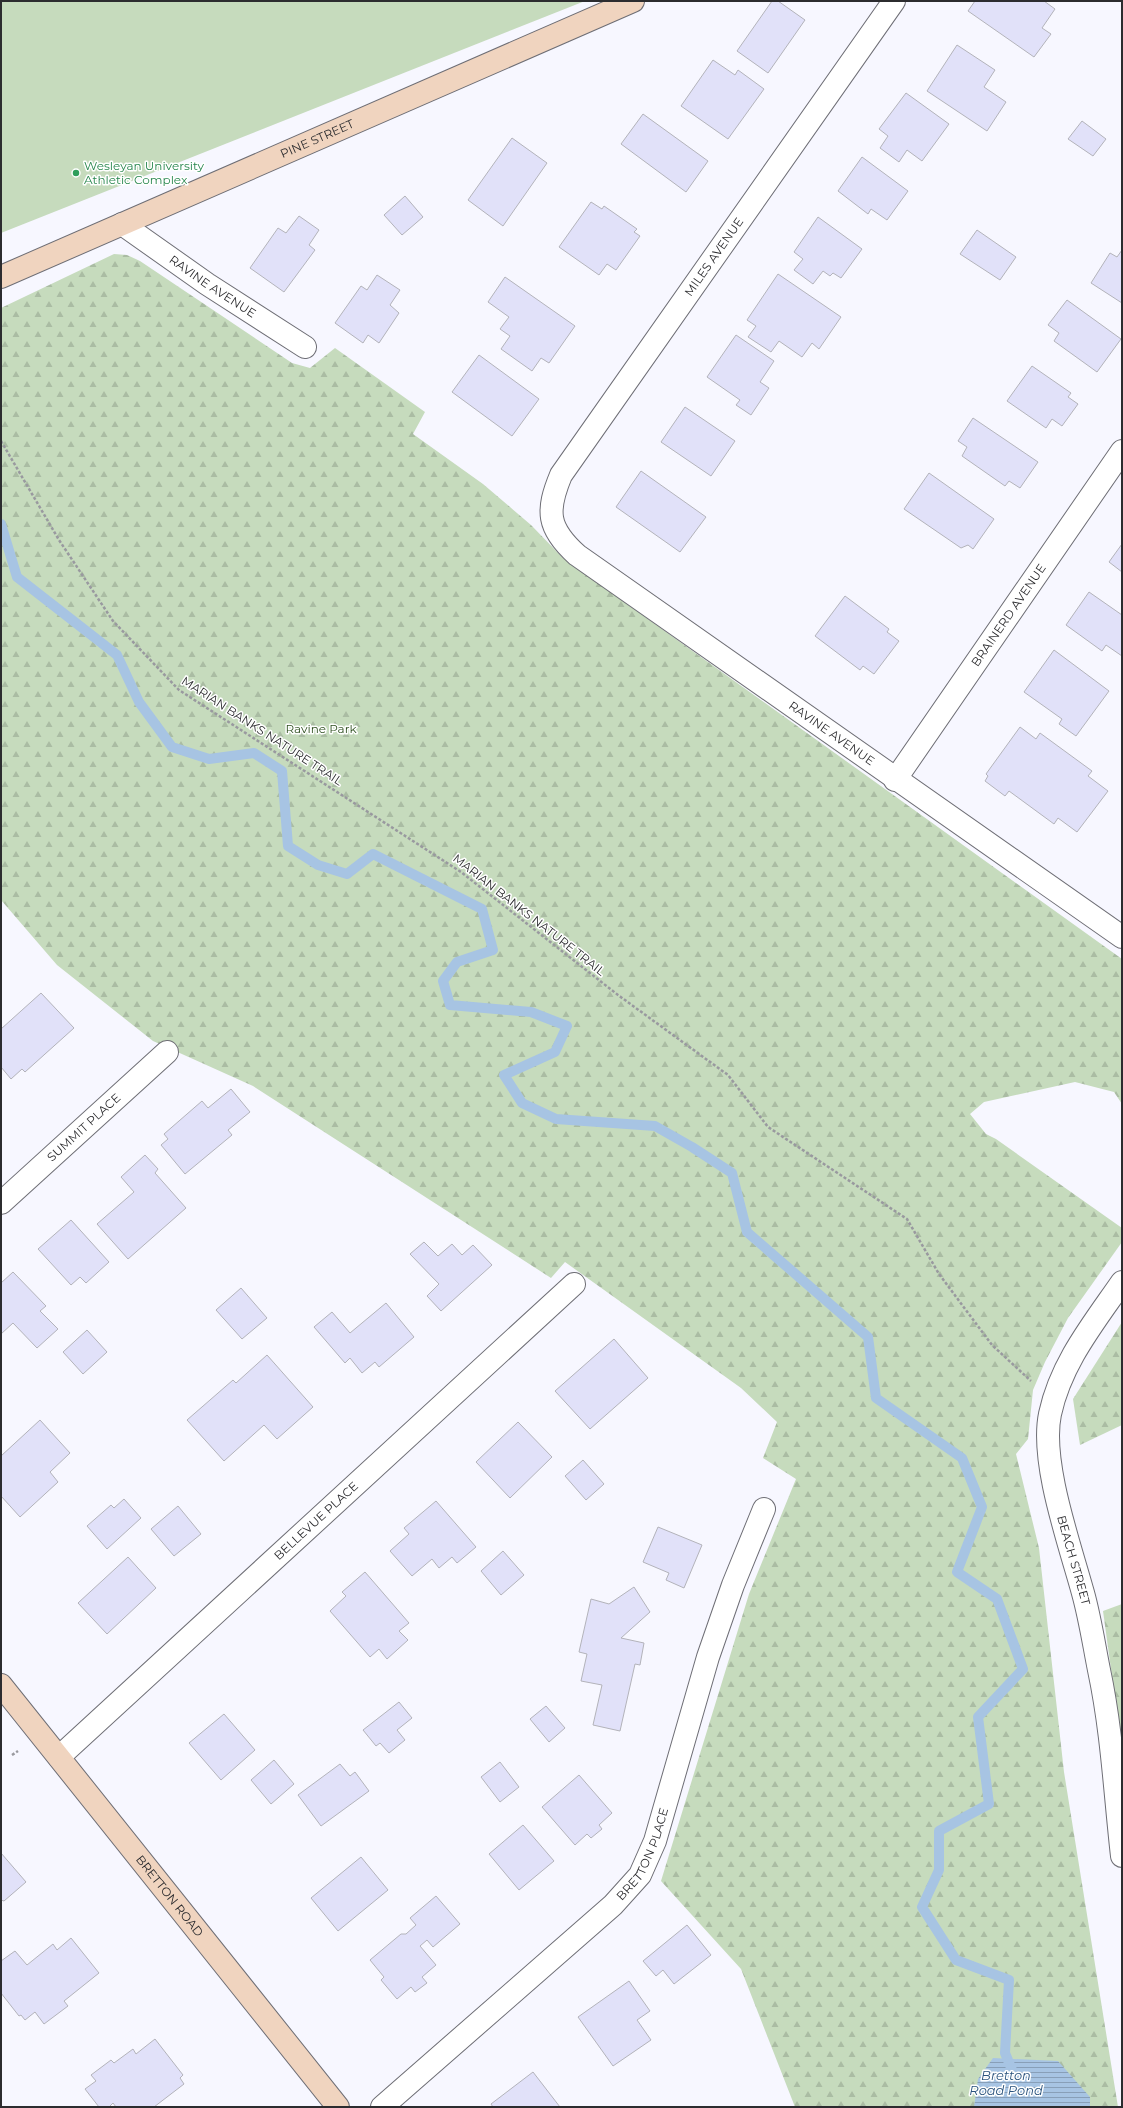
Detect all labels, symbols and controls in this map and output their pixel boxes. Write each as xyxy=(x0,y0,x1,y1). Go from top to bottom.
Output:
street label: PINE STREET xyxy=(278,116,356,161)
place label: Wesleyan University Athletic Complex xyxy=(84,158,204,187)
marker: Wesleyan University Athletic Complex xyxy=(71,168,81,178)
street label: MILES AVENUE xyxy=(681,215,746,299)
street label: RAVINE AVENUE xyxy=(166,252,259,321)
street label: BRAINERD AVENUE xyxy=(968,561,1049,669)
street label: MARIAN BANKS NATURE TRAIL xyxy=(179,673,346,788)
street label: RAVINE AVENUE xyxy=(786,698,878,768)
park label: Ravine Park xyxy=(285,721,357,736)
street label: MARIAN BANKS NATURE TRAIL xyxy=(450,851,608,979)
street label: SUMMIT PLACE xyxy=(44,1090,123,1164)
street label: BELLEVUE PLACE xyxy=(271,1478,361,1563)
street label: BEACH STREET xyxy=(1054,1514,1094,1607)
street label: BRETTON PLACE xyxy=(613,1806,671,1903)
street label: BRETTON ROAD xyxy=(133,1852,207,1939)
water label: Bretton Road Pond xyxy=(969,2067,1043,2098)

